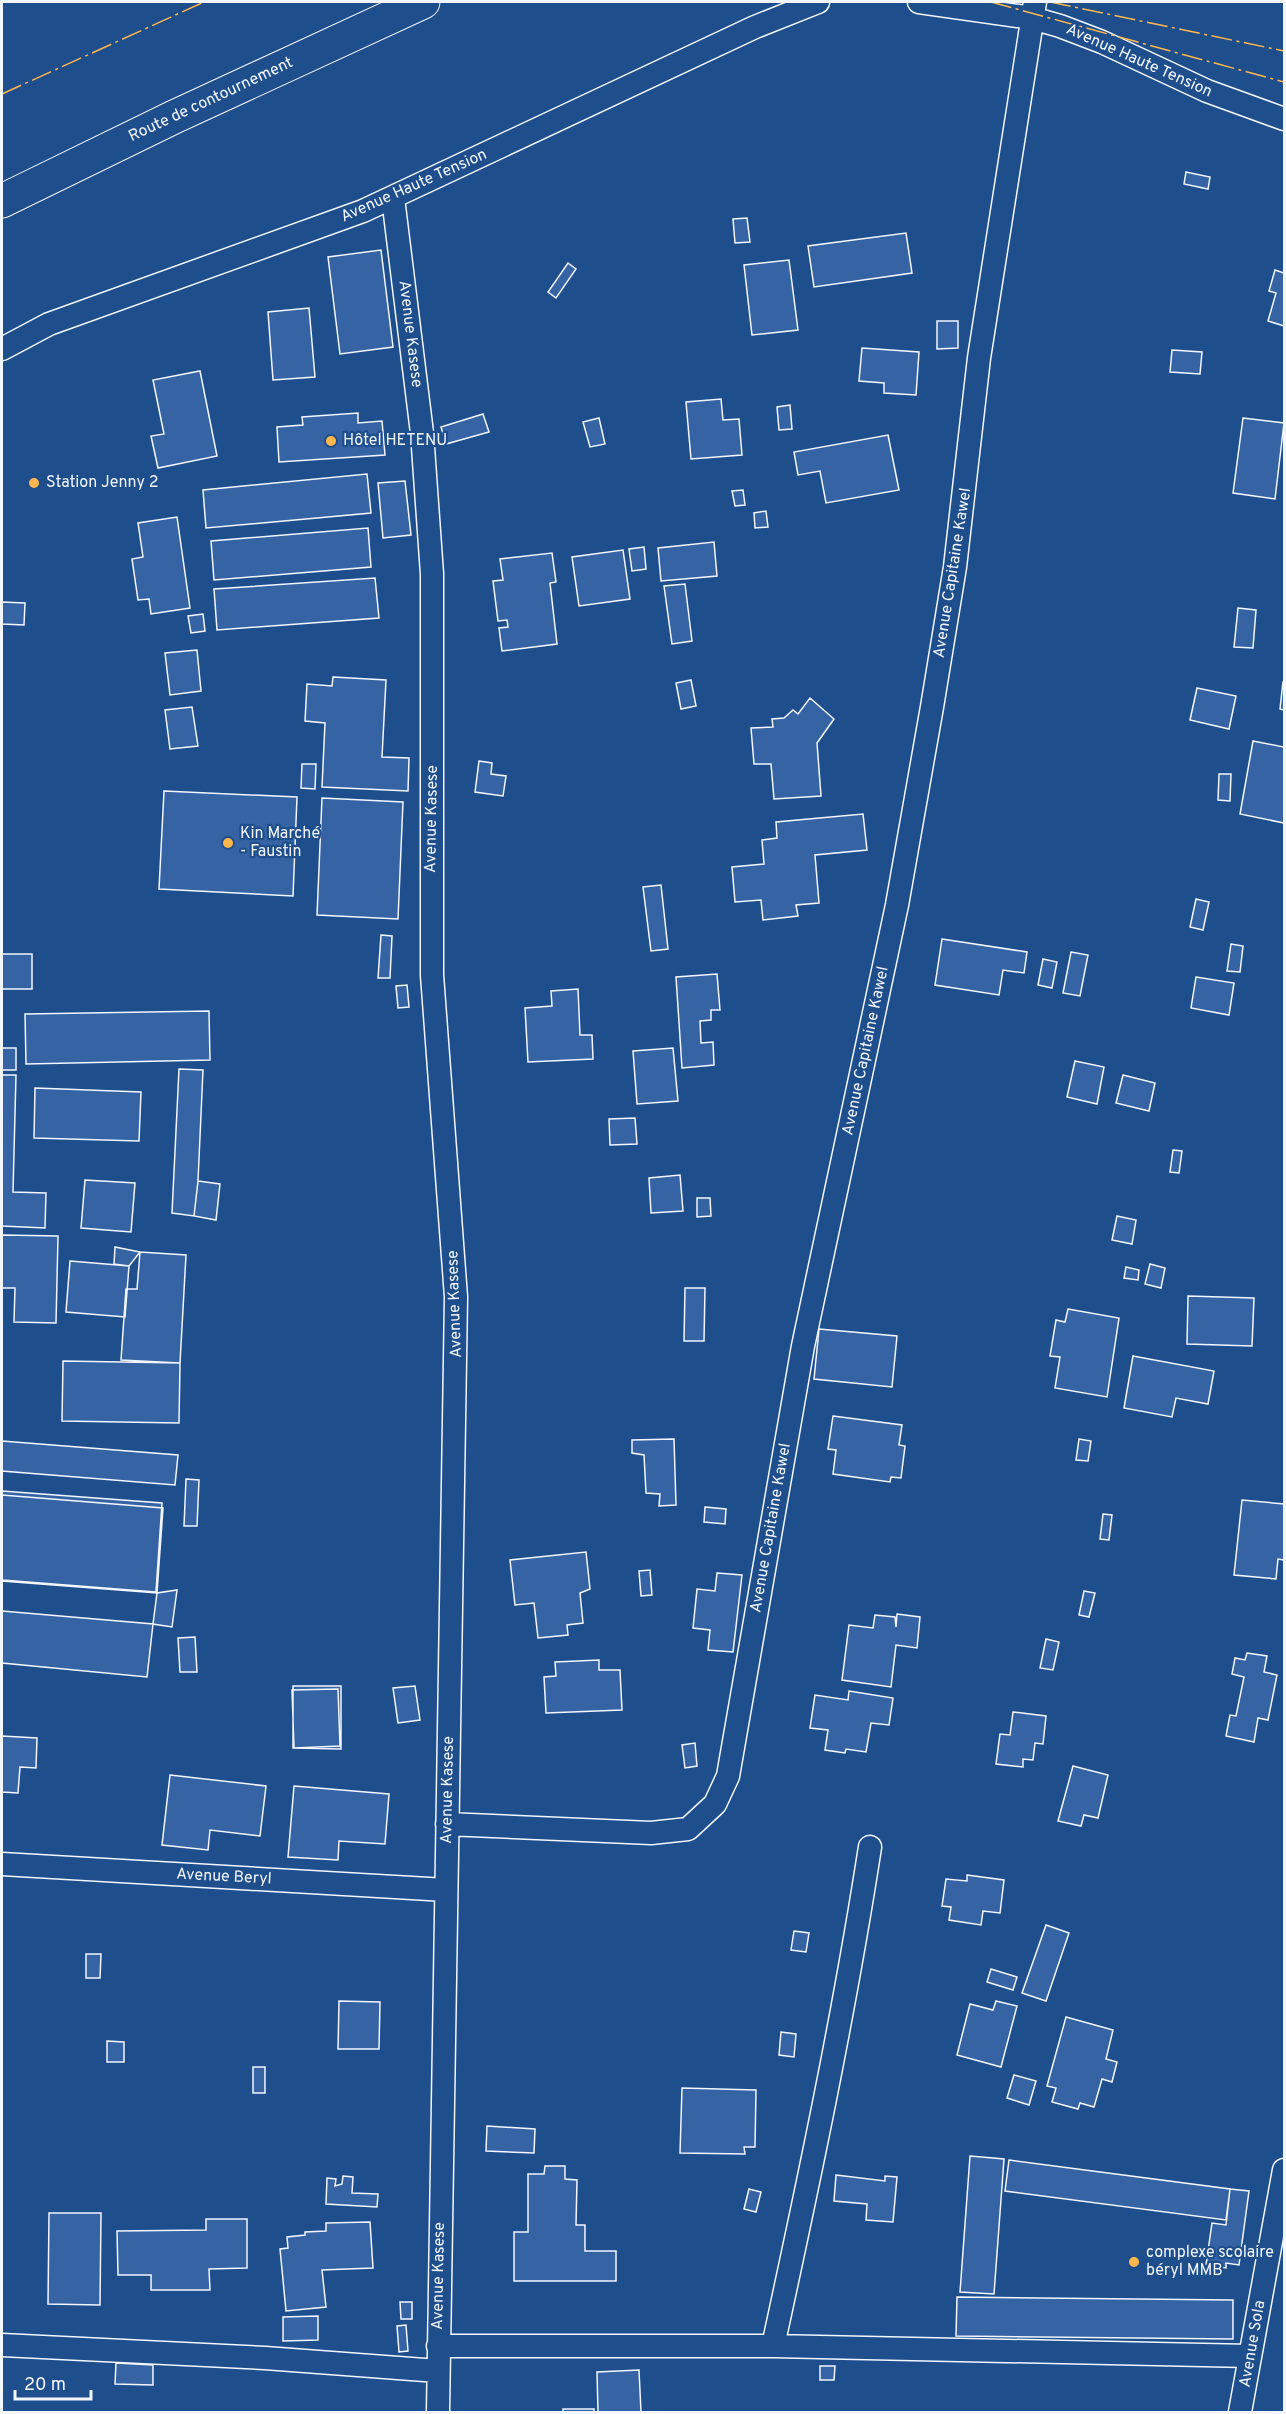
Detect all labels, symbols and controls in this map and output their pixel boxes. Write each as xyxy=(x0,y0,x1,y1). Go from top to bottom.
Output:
street label: Avenue Haute Tension xyxy=(1063,20,1215,102)
street label: Route de contournement xyxy=(126,53,296,147)
street label: Avenue Haute Tension xyxy=(338,145,490,227)
street label: Avenue Kasese xyxy=(394,279,426,389)
place label: Hôtel HETENU xyxy=(343,431,447,451)
marker: Hôtel HETENU xyxy=(324,434,338,448)
place label: Station Jenny 2 xyxy=(46,473,159,493)
marker: Station Jenny 2 xyxy=(27,476,41,490)
street label: Avenue Capitaine Kawel xyxy=(930,487,976,659)
street label: Avenue Kasese xyxy=(421,765,443,873)
place label: Kin Marché - Faustin xyxy=(240,824,320,862)
marker: Kin Marché - Faustin xyxy=(221,836,235,850)
street label: Avenue Capitaine Kawel xyxy=(838,965,894,1137)
street label: Avenue Kasese xyxy=(443,1250,467,1358)
street label: Avenue Capitaine Kawel xyxy=(746,1442,796,1614)
street label: Avenue Kasese xyxy=(437,1736,459,1844)
street label: Avenue Beryl xyxy=(176,1865,272,1889)
street label: Avenue Kasese xyxy=(428,2222,450,2330)
place label: complexe scolaire béryl MMB xyxy=(1146,2243,1274,2281)
marker: complexe scolaire béryl MMB xyxy=(1127,2255,1141,2269)
street label: Avenue Sola xyxy=(1236,2299,1270,2389)
scale bar xyxy=(15,2363,92,2401)
text: 20 m xyxy=(24,2374,66,2397)

